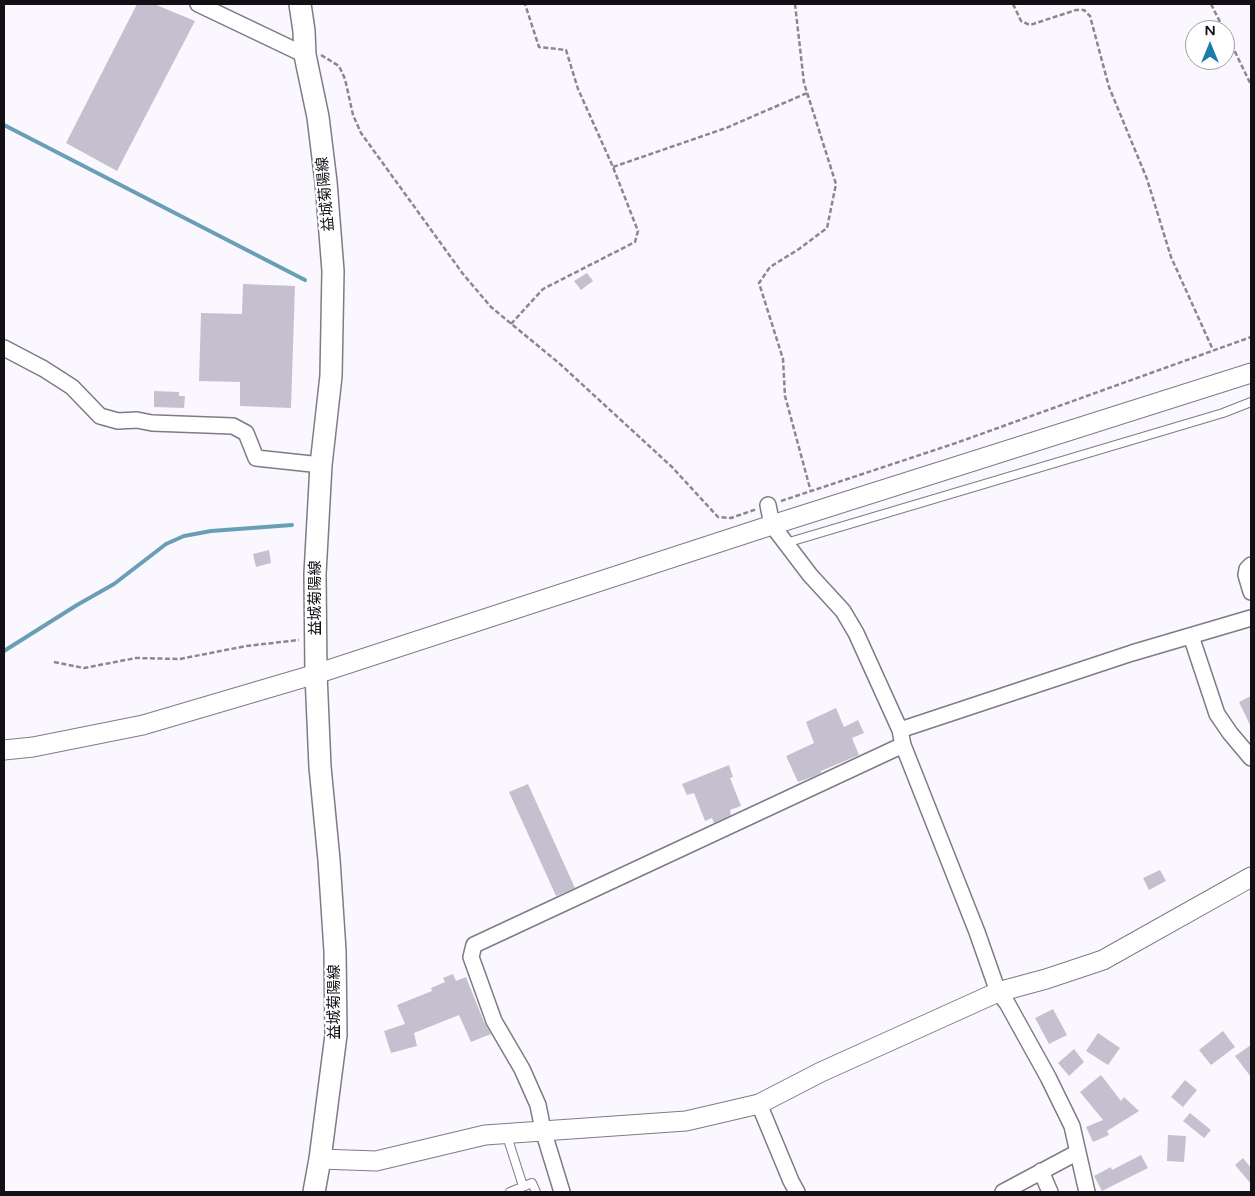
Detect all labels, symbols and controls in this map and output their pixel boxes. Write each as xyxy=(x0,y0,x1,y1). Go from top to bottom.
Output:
north arrow xyxy=(1185,20,1235,70)
text: N xyxy=(1204,22,1216,39)
street label: 益城菊陽線 xyxy=(314,156,338,232)
street label: 益城菊陽線 xyxy=(307,561,325,635)
street label: 益城菊陽線 xyxy=(326,965,344,1039)

